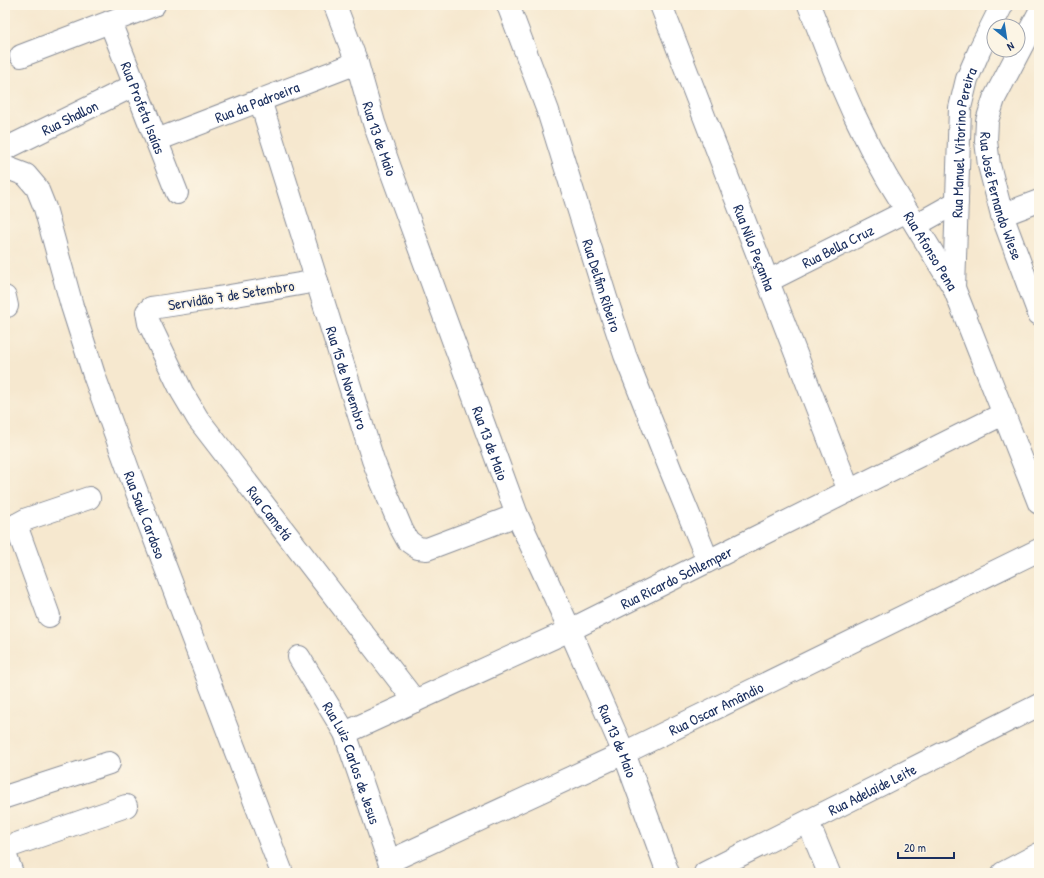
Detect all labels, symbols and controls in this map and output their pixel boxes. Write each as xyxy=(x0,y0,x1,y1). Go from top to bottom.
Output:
north arrow xyxy=(986,18,1026,58)
text: N xyxy=(1005,39,1017,54)
street label: Rua Profeta Isaías xyxy=(116,59,171,157)
street label: Rua Manuel Vitorino Pereira xyxy=(946,64,981,218)
street label: Rua da Padroeira xyxy=(211,76,302,127)
street label: Rua Shallon xyxy=(38,94,102,140)
street label: Rua 13 de Maio xyxy=(358,99,402,179)
street label: Rua José Fernando Wiese xyxy=(975,132,1028,263)
street label: Rua Nilo Peçanha xyxy=(729,201,781,294)
street label: Rua Afonso Pena xyxy=(899,207,963,294)
street label: Rua Bella Cruz xyxy=(798,219,878,273)
street label: Rua Delfim Ribeiro xyxy=(578,236,627,335)
street label: Servidão 7 de Setembro xyxy=(166,275,296,315)
street label: Rua 15 de Novembro xyxy=(321,323,373,432)
street label: Rua 13 de Maio xyxy=(467,403,514,483)
street label: Rua Saul Cardoso xyxy=(119,468,172,561)
street label: Rua Cametá xyxy=(242,481,298,544)
street label: Rua Ricardo Schlemper xyxy=(617,540,736,614)
street label: Rua Oscar Amândio xyxy=(665,676,767,740)
street label: Rua Luiz Carlos de Jesus xyxy=(318,697,386,827)
street label: Rua 13 de Maio xyxy=(593,701,642,780)
street label: Rua Adelaide Leite xyxy=(824,758,920,820)
scale bar xyxy=(898,834,954,860)
text: 20 m xyxy=(904,839,926,856)

